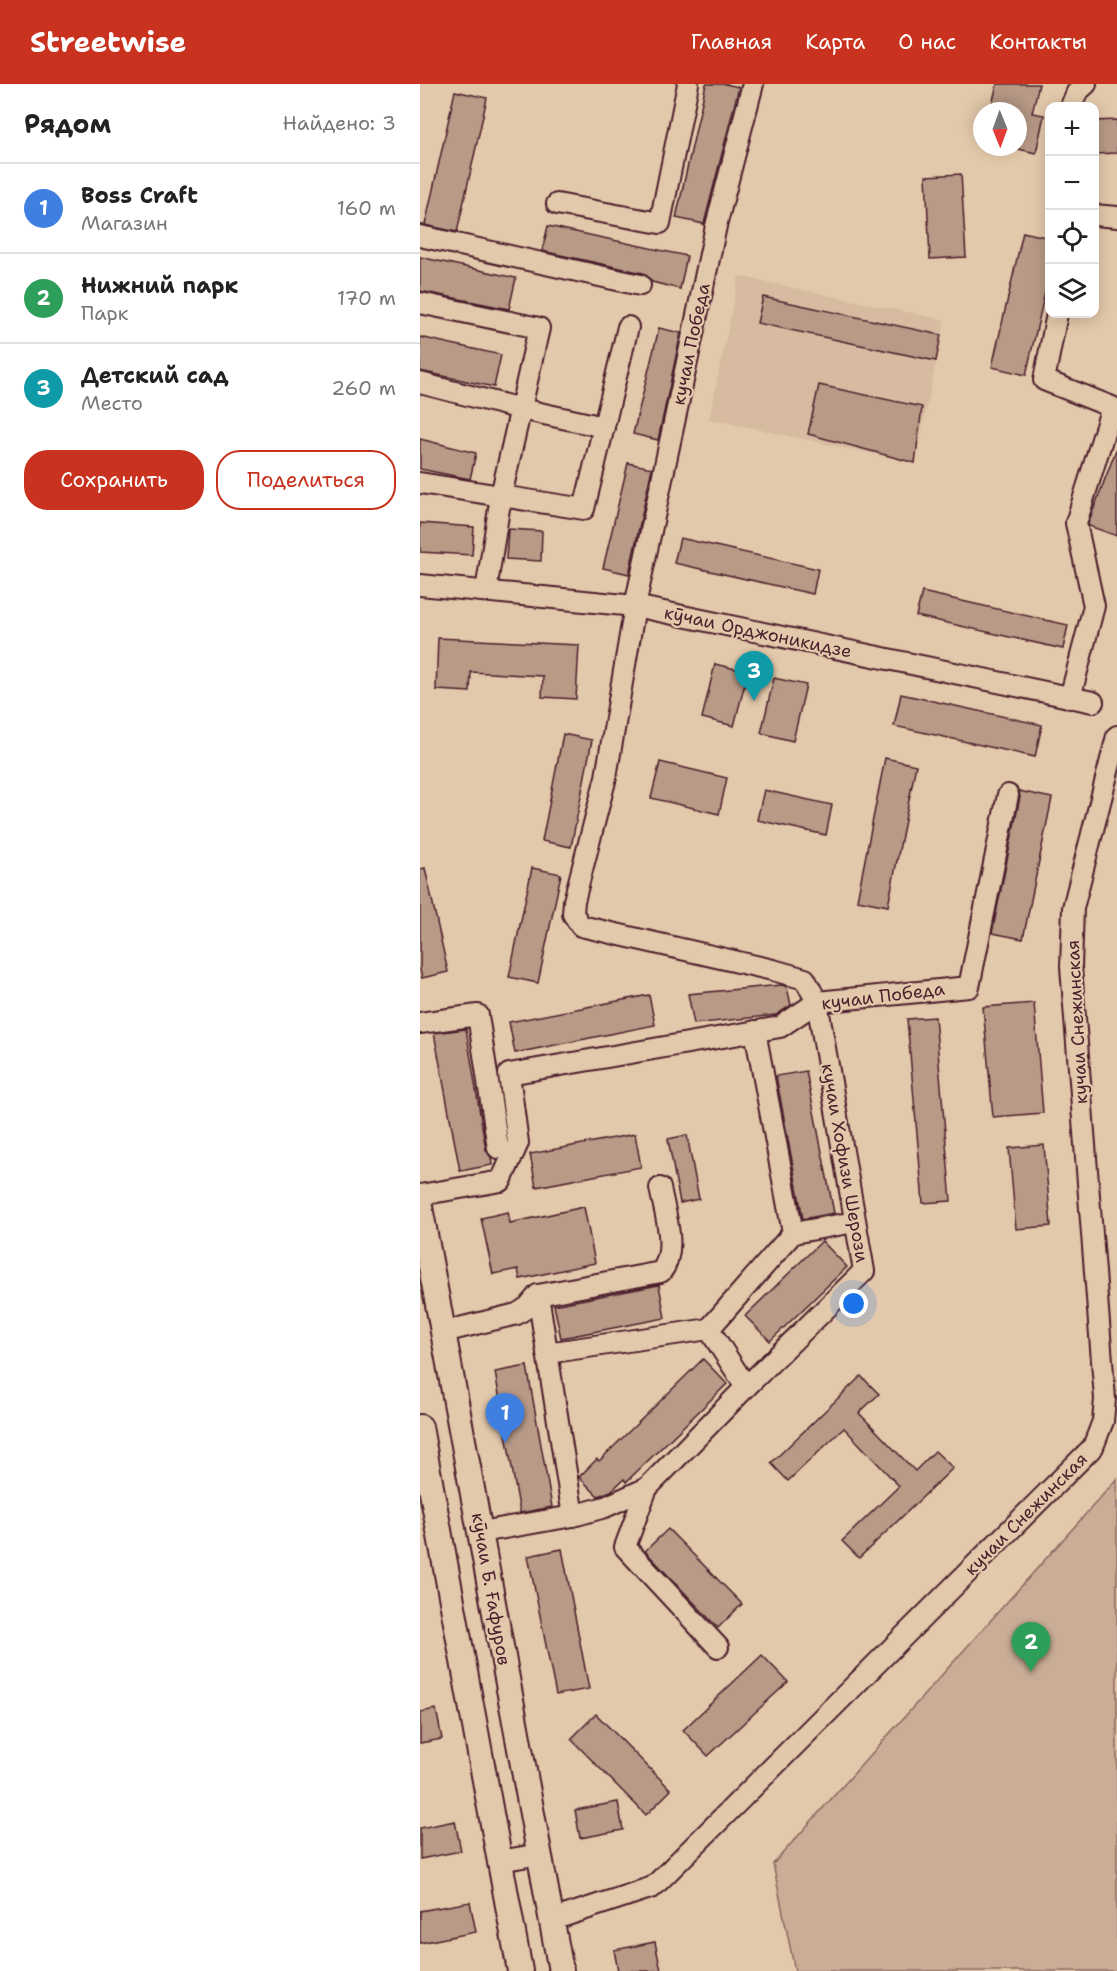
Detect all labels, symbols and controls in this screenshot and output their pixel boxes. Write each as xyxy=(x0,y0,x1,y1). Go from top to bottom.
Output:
text: Streetwise xyxy=(30,23,186,61)
text: Главная xyxy=(691,28,772,56)
text: Карта xyxy=(805,28,865,56)
text: О нас xyxy=(898,28,956,56)
text: Контакты xyxy=(989,28,1087,56)
north arrow xyxy=(973,102,1027,156)
map controls xyxy=(1045,102,1099,318)
button: + xyxy=(1045,102,1099,156)
text: Рядом xyxy=(24,106,111,141)
text: Найдено: 3 xyxy=(283,110,396,136)
button: − xyxy=(1045,156,1099,210)
text: Boss Craft xyxy=(81,181,198,210)
text: 1 xyxy=(39,195,48,221)
text: 160 m xyxy=(337,195,396,221)
text: Магазин xyxy=(81,210,168,236)
button: locate xyxy=(1045,210,1099,264)
button: layers xyxy=(1045,264,1099,318)
text: Нижний парк xyxy=(81,271,238,300)
street label: кучаи Победа xyxy=(666,281,716,407)
text: 2 xyxy=(37,285,51,311)
text: 170 m xyxy=(337,285,396,311)
text: Парк xyxy=(81,300,128,326)
text: Детский сад xyxy=(81,361,229,390)
text: 3 xyxy=(37,375,51,401)
text: 260 m xyxy=(331,375,396,401)
text: Место xyxy=(81,390,143,416)
button: Сохранить xyxy=(24,450,204,510)
button: Поделиться xyxy=(216,450,396,510)
street label: кӯчаи Орджоникидзе xyxy=(662,600,854,664)
pin: 3 xyxy=(734,652,774,701)
street label: кучаи Снежинская xyxy=(1061,939,1093,1105)
street label: кучаи Победа xyxy=(820,977,946,1015)
street label: кучаи Хофизи Шерози xyxy=(816,1062,874,1265)
your location xyxy=(839,1289,868,1318)
pin: 1 xyxy=(486,1394,524,1443)
street label: кучаи Снежинская xyxy=(959,1447,1093,1581)
street label: кӯчаи Б. Ғафуров xyxy=(466,1511,516,1667)
pin: 2 xyxy=(1012,1622,1050,1672)

